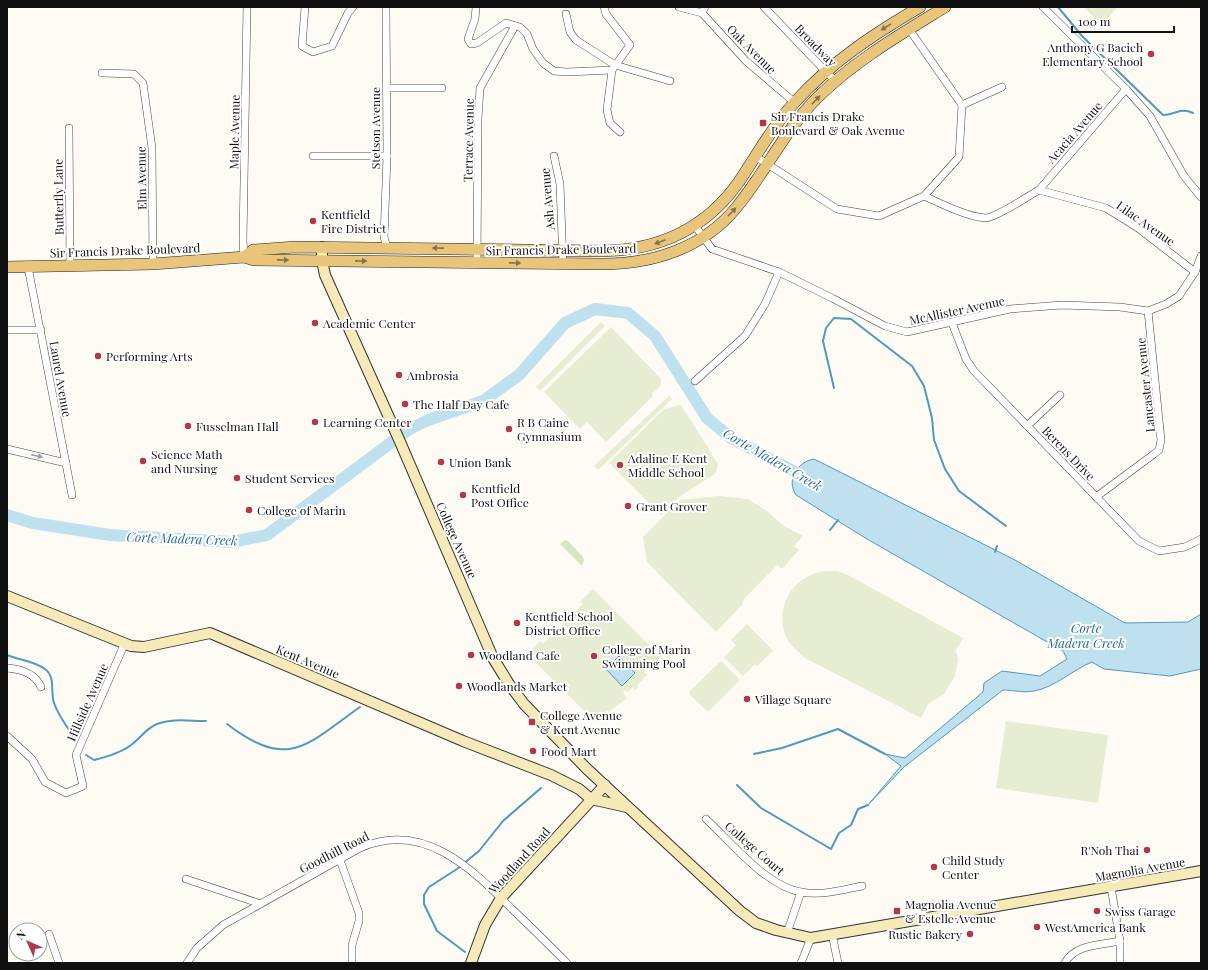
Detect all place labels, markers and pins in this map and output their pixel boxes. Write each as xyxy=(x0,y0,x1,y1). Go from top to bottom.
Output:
place label: Anthony G Bacich Elementary School xyxy=(1042,39,1144,69)
marker: Anthony G Bacich Elementary School xyxy=(1146,49,1156,59)
place label: Sir Francis Drake Boulevard & Oak Avenue xyxy=(771,108,905,138)
marker: Sir Francis Drake Boulevard & Oak Avenue xyxy=(758,118,768,128)
place label: Kentfield Fire District xyxy=(321,206,387,236)
marker: Kentfield Fire District xyxy=(308,216,318,226)
place label: Academic Center xyxy=(322,315,416,331)
marker: Academic Center xyxy=(310,318,320,328)
place label: Performing Arts xyxy=(106,348,193,364)
marker: Performing Arts xyxy=(93,351,103,361)
place label: Ambrosia xyxy=(406,367,459,383)
marker: Ambrosia xyxy=(394,370,404,380)
place label: The Half Day Cafe xyxy=(413,396,509,412)
marker: The Half Day Cafe xyxy=(400,399,410,409)
place label: Learning Center xyxy=(323,414,412,430)
place label: R B Caine Gymnasium xyxy=(517,414,582,444)
marker: Learning Center xyxy=(310,417,320,427)
place label: Fusselman Hall xyxy=(196,418,279,434)
marker: Fusselman Hall xyxy=(183,421,193,431)
marker: R B Caine Gymnasium xyxy=(504,424,514,434)
place label: Science Math and Nursing xyxy=(151,446,223,476)
place label: Adaline E Kent Middle School xyxy=(627,450,708,480)
place label: Union Bank xyxy=(449,454,512,470)
marker: Science Math and Nursing xyxy=(138,456,148,466)
marker: Union Bank xyxy=(436,457,446,467)
marker: Adaline E Kent Middle School xyxy=(615,460,625,470)
place label: Student Services xyxy=(245,470,335,486)
marker: Student Services xyxy=(232,473,242,483)
place label: Kentfield Post Office xyxy=(471,480,529,510)
marker: Kentfield Post Office xyxy=(458,490,468,500)
place label: Grant Grover xyxy=(636,498,708,514)
marker: Grant Grover xyxy=(623,501,633,511)
place label: College of Marin xyxy=(257,502,346,518)
marker: College of Marin xyxy=(244,505,254,515)
place label: Kentfield School District Office xyxy=(525,608,614,638)
marker: Kentfield School District Office xyxy=(512,618,522,628)
place label: College of Marin Swimming Pool xyxy=(602,641,691,671)
place label: Woodland Cafe xyxy=(478,647,560,663)
marker: Woodland Cafe xyxy=(466,650,476,660)
marker: College of Marin Swimming Pool xyxy=(589,651,599,661)
place label: Woodlands Market xyxy=(466,678,568,694)
marker: Woodlands Market xyxy=(454,681,464,691)
place label: Village Square xyxy=(754,691,831,707)
marker: Village Square xyxy=(742,694,752,704)
place label: College Avenue & Kent Avenue xyxy=(540,707,622,737)
marker: College Avenue & Kent Avenue xyxy=(527,717,537,727)
place label: Food Mart xyxy=(541,743,597,759)
marker: Food Mart xyxy=(528,746,538,756)
place label: R'Noh Thai xyxy=(1081,842,1139,858)
marker: R'Noh Thai xyxy=(1142,845,1152,855)
place label: Child Study Center xyxy=(942,852,1005,882)
marker: Child Study Center xyxy=(929,862,939,872)
place label: Magnolia Avenue & Estelle Avenue xyxy=(905,896,996,926)
place label: Swiss Garage xyxy=(1105,903,1176,919)
marker: Magnolia Avenue & Estelle Avenue xyxy=(892,906,902,916)
marker: Swiss Garage xyxy=(1092,906,1102,916)
place label: WestAmerica Bank xyxy=(1044,919,1146,935)
marker: WestAmerica Bank xyxy=(1032,922,1042,932)
place label: Rustic Bakery xyxy=(888,926,962,942)
marker: Rustic Bakery xyxy=(965,929,975,939)

